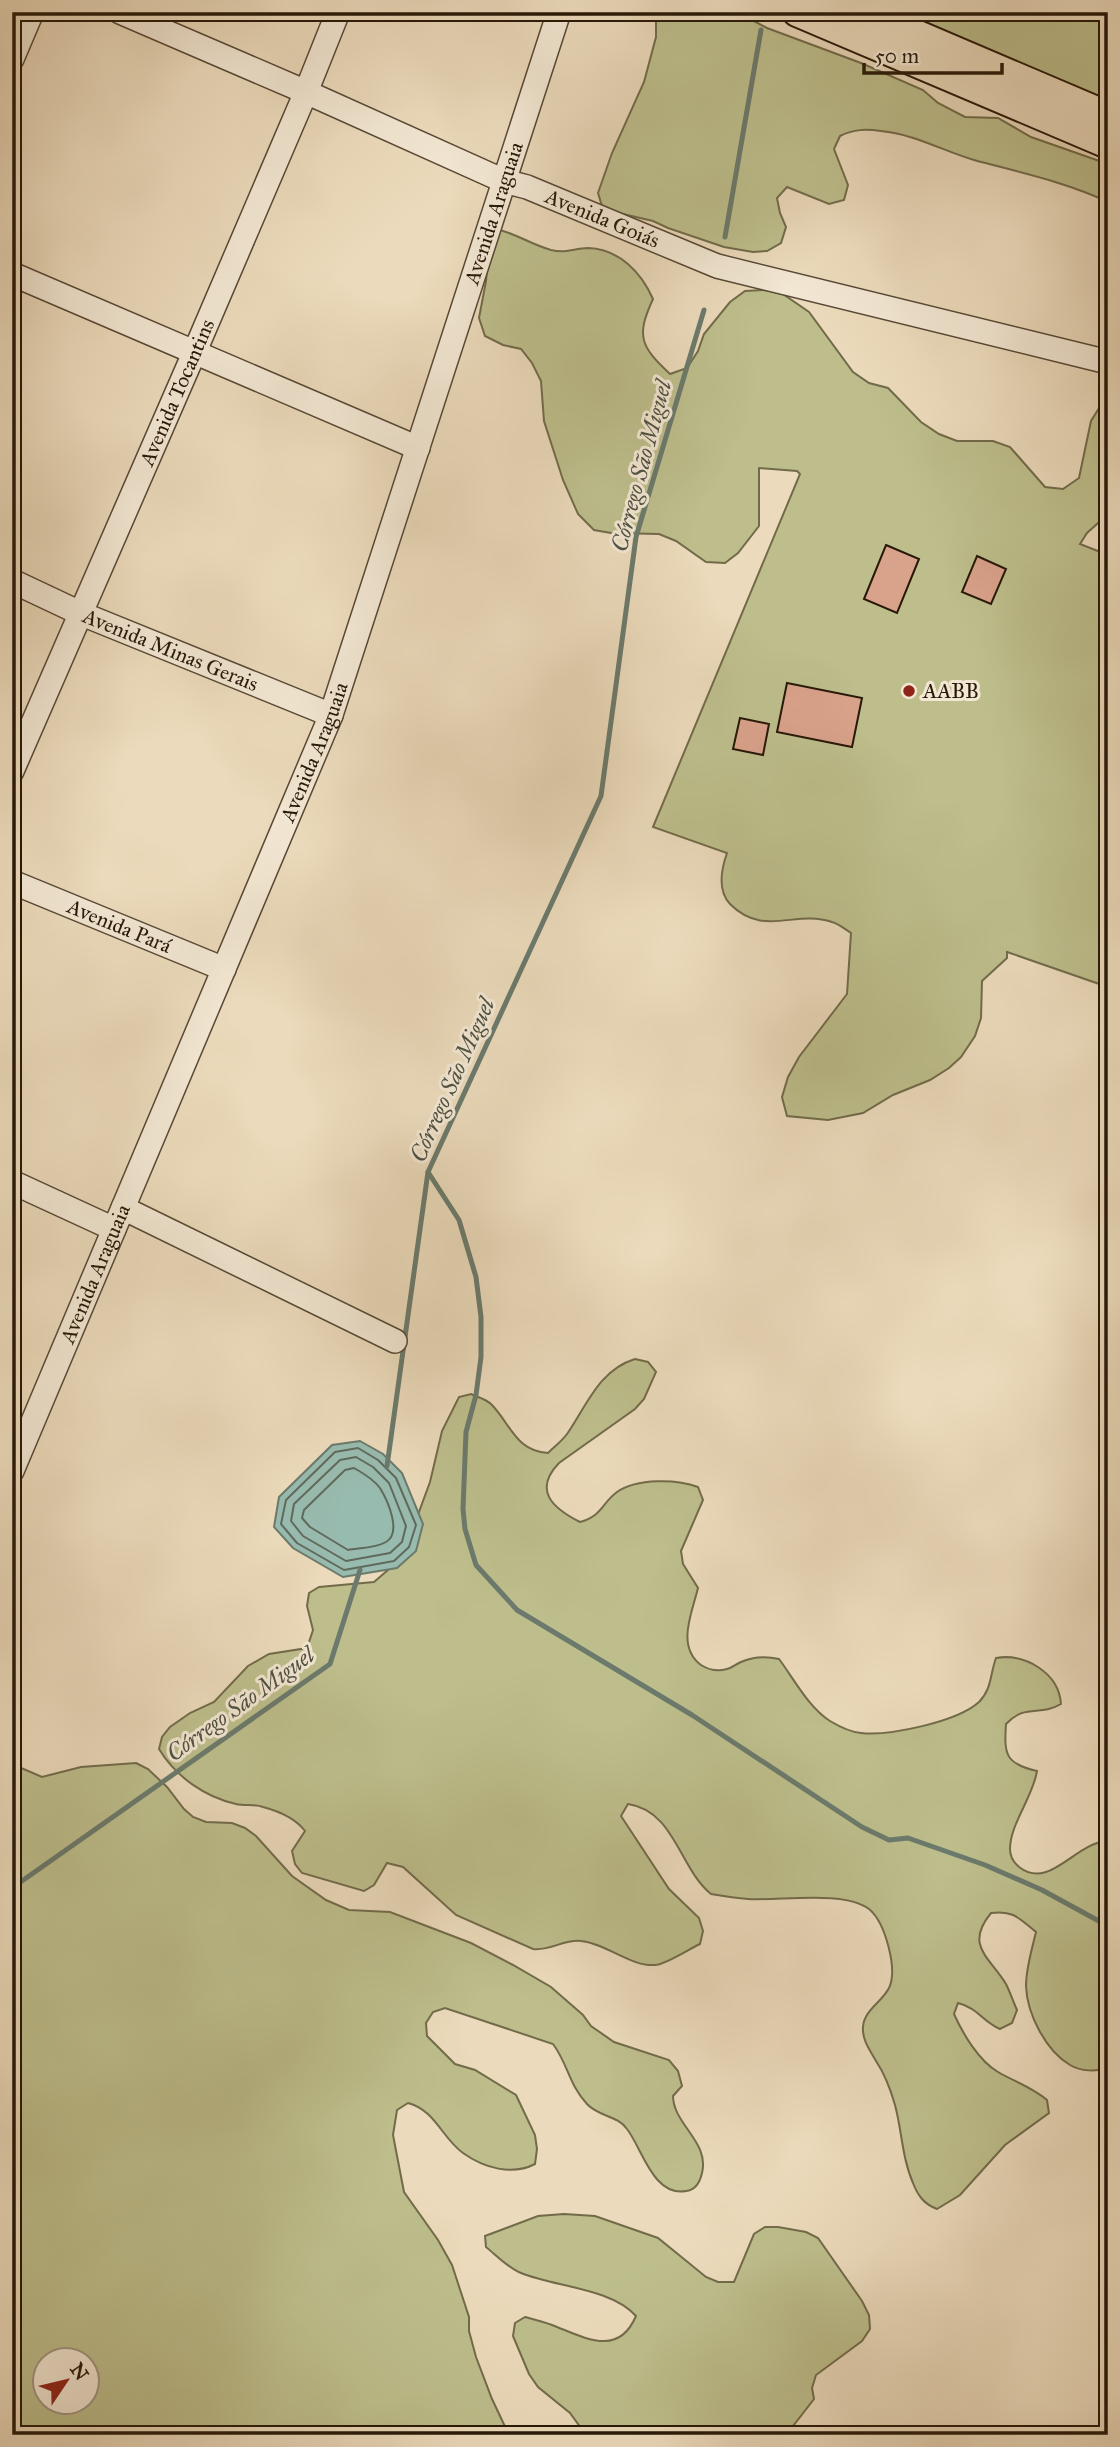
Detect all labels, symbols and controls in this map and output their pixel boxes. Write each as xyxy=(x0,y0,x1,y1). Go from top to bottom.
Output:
scale bar xyxy=(864,32,1003,76)
text: 50 m xyxy=(875,43,920,69)
street label: Avenida Araguaia xyxy=(458,139,529,289)
street label: Avenida Goiás xyxy=(540,183,663,254)
street label: Avenida Tocantins xyxy=(133,315,220,471)
water label: Córrego São Miguel xyxy=(605,376,678,555)
street label: Avenida Minas Gerais xyxy=(78,602,262,697)
place label: AABB xyxy=(922,678,979,704)
street label: Avenida Araguaia xyxy=(274,679,354,827)
marker: AABB xyxy=(901,683,917,699)
street label: Avenida Pará xyxy=(63,893,175,959)
water label: Córrego São Miguel xyxy=(403,992,501,1166)
street label: Avenida Araguaia xyxy=(54,1200,136,1348)
water label: Córrego São Miguel xyxy=(161,1640,321,1767)
north arrow xyxy=(32,2346,102,2416)
text: N xyxy=(65,2358,94,2385)

